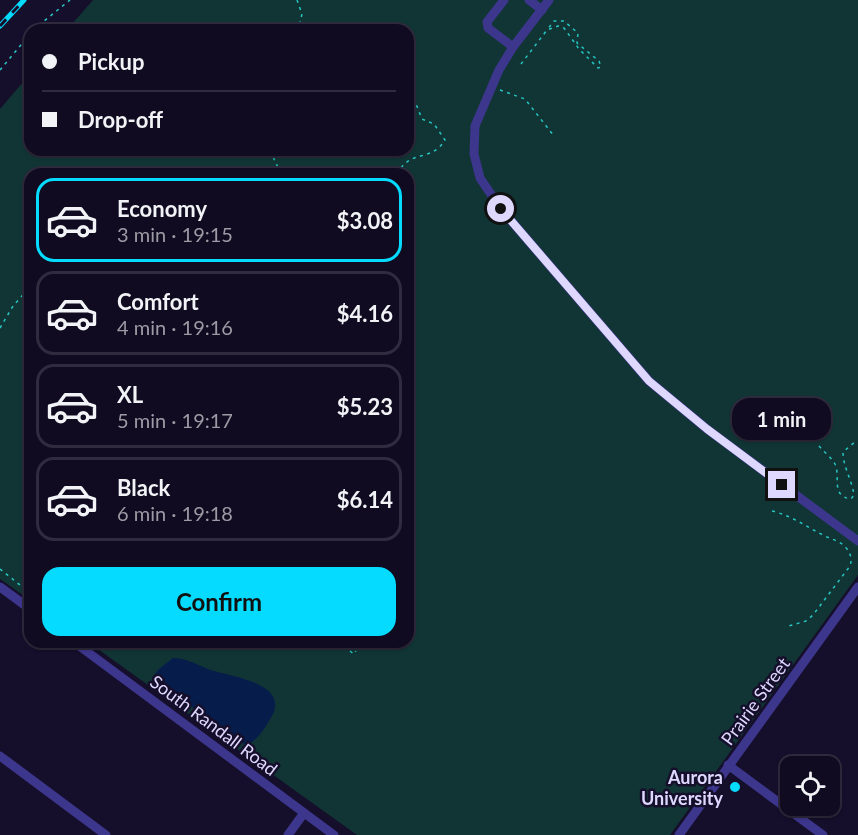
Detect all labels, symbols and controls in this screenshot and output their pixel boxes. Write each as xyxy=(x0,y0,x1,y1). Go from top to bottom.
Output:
text: Pickup xyxy=(78,48,144,75)
text: Drop-off xyxy=(78,106,163,133)
icon: car xyxy=(45,193,99,247)
text: Economy xyxy=(117,195,207,222)
route start xyxy=(487,195,514,222)
text: $3.08 xyxy=(337,207,393,234)
text: 3 min · 19:15 xyxy=(117,222,233,246)
icon: car xyxy=(45,286,99,340)
text: Comfort xyxy=(117,288,199,315)
text: $4.16 xyxy=(337,300,393,327)
text: 4 min · 19:16 xyxy=(117,315,233,339)
icon: car xyxy=(45,379,99,433)
text: XL xyxy=(117,381,143,408)
text: $5.23 xyxy=(337,393,393,420)
callout: 1 min xyxy=(732,398,832,440)
text: 1 min xyxy=(757,407,806,431)
text: 5 min · 19:17 xyxy=(117,408,233,432)
route end xyxy=(768,471,795,498)
icon: car xyxy=(45,472,99,526)
text: Black xyxy=(117,474,170,501)
text: $6.14 xyxy=(337,486,393,513)
text: 6 min · 19:18 xyxy=(117,501,233,525)
button: Confirm xyxy=(42,567,396,636)
street label: Prairie Street xyxy=(716,653,794,749)
street label: South Randall Road xyxy=(146,670,282,780)
map controls xyxy=(780,756,840,816)
button: locate xyxy=(780,756,840,816)
place label: Aurora University xyxy=(641,766,724,809)
marker: Aurora University xyxy=(728,780,742,794)

